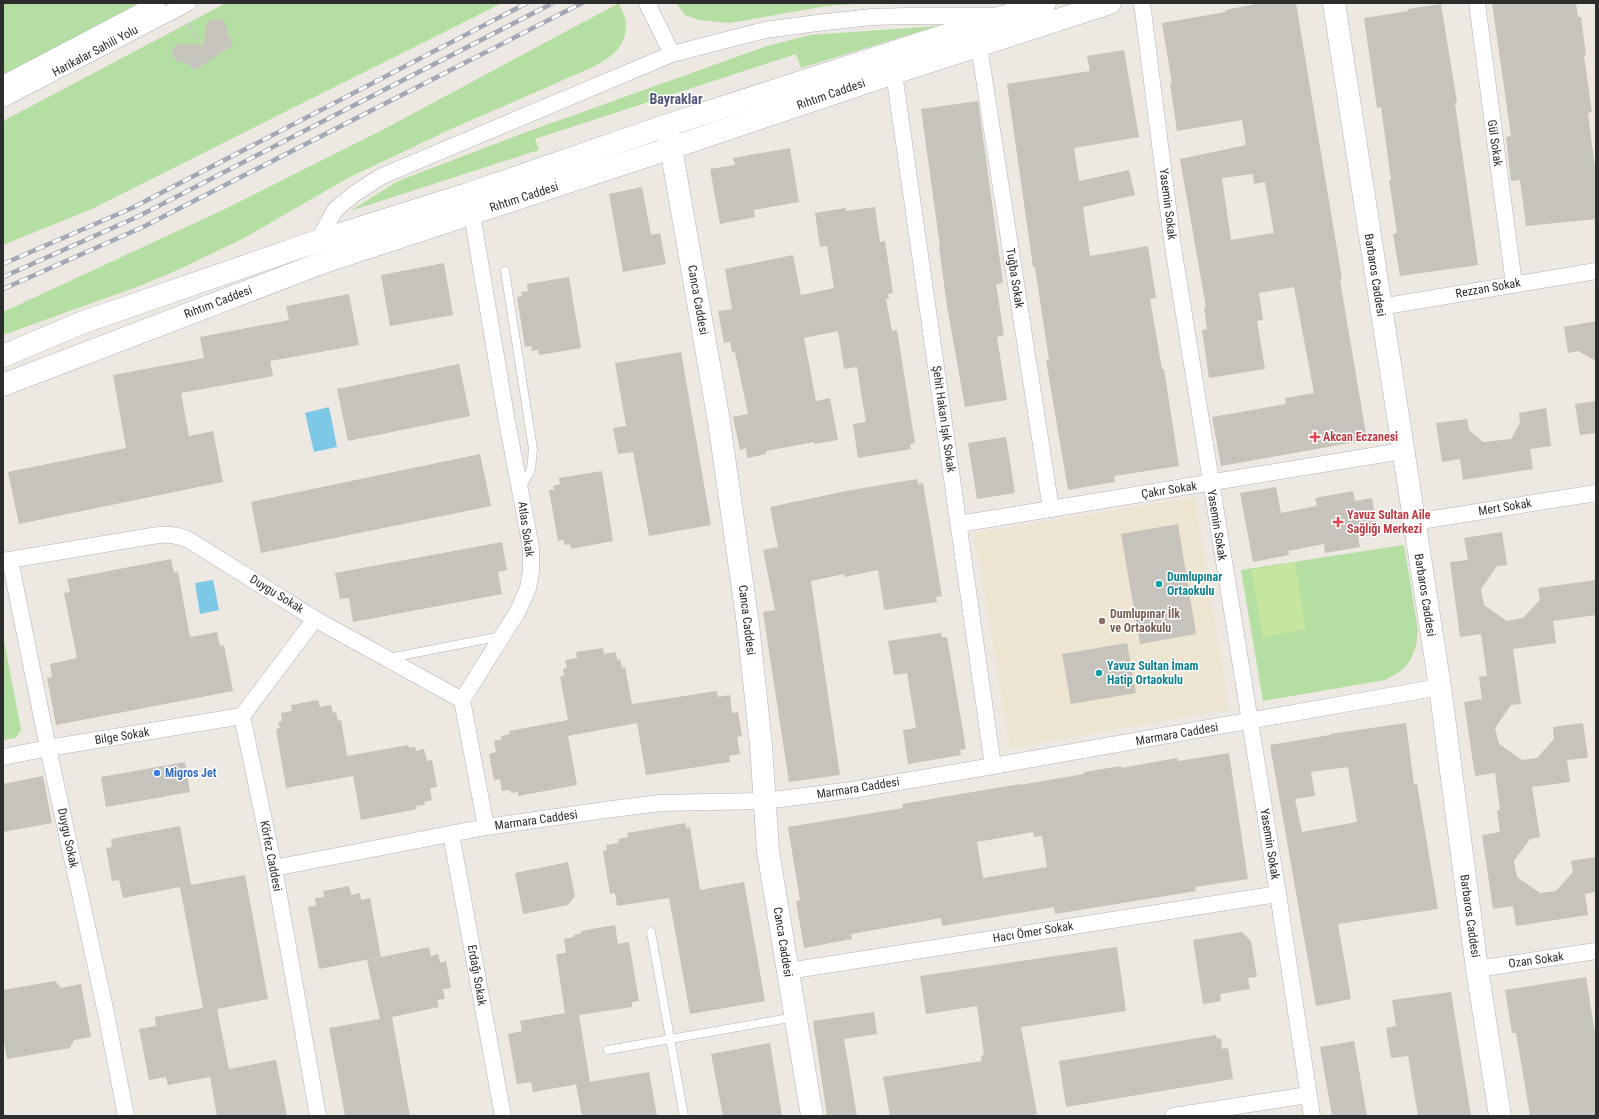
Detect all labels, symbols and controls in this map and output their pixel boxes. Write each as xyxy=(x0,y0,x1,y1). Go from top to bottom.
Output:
street label: Harikalar Sahili Yolu xyxy=(50,22,140,79)
street label: Rıhtım Caddesi xyxy=(795,76,867,112)
district label: Bayraklar xyxy=(649,91,703,107)
street label: Gül Sokak xyxy=(1485,119,1505,168)
street label: Yasemin Sokak xyxy=(1157,167,1179,241)
street label: Rıhtım Caddesi xyxy=(488,179,560,215)
street label: Barbaros Caddesi xyxy=(1362,233,1388,317)
street label: Tuğba Sokak xyxy=(1003,247,1027,310)
street label: Canca Caddesi xyxy=(685,264,711,336)
street label: Rezzan Sokak xyxy=(1454,275,1522,301)
street label: Rıhtım Caddesi xyxy=(182,283,254,321)
street label: Şehit Hakan Işık Sokak xyxy=(930,365,959,474)
place label: Akcan Eczanesi xyxy=(1323,430,1398,444)
marker: Akcan Eczanesi xyxy=(1310,432,1320,442)
street label: Çakır Sokak xyxy=(1140,479,1198,501)
street label: Yasemin Sokak xyxy=(1204,488,1230,562)
street label: Mert Sokak xyxy=(1477,496,1533,518)
street label: Atlas Sokak xyxy=(515,500,537,558)
place label: Yavuz Sultan Aile Sağlığı Merkezi xyxy=(1347,508,1431,536)
marker: Yavuz Sultan Aile Sağlığı Merkezi xyxy=(1332,516,1344,528)
street label: Barbaros Caddesi xyxy=(1412,553,1438,637)
place label: Dumlupınar Ortaokulu xyxy=(1167,570,1222,598)
street label: Duygu Sokak xyxy=(247,572,307,616)
marker: Dumlupınar Ortaokulu xyxy=(1154,579,1164,589)
street label: Canca Caddesi xyxy=(736,584,758,656)
place label: Dumlupınar İlk ve Ortaokulu xyxy=(1110,606,1180,635)
marker: Dumlupınar İlk ve Ortaokulu xyxy=(1097,616,1107,626)
place label: Yavuz Sultan İmam Hatip Ortaokulu xyxy=(1107,658,1198,687)
marker: Yavuz Sultan İmam Hatip Ortaokulu xyxy=(1094,668,1104,678)
street label: Marmara Caddesi xyxy=(1135,720,1219,748)
street label: Bilge Sokak xyxy=(94,725,151,747)
place label: Migros Jet xyxy=(165,766,217,780)
marker: Migros Jet xyxy=(152,768,162,778)
street label: Marmara Caddesi xyxy=(816,775,900,801)
street label: Duygu Sokak xyxy=(55,807,81,870)
street label: Marmara Caddesi xyxy=(494,807,578,833)
street label: Yasemin Sokak xyxy=(1257,807,1283,881)
street label: Körfez Caddesi xyxy=(257,819,285,893)
street label: Barbaros Caddesi xyxy=(1457,874,1483,958)
street label: Canca Caddesi xyxy=(771,906,795,978)
street label: Hacı Ömer Sokak xyxy=(992,918,1075,945)
street label: Erdağı Sokak xyxy=(465,943,489,1007)
street label: Ozan Sokak xyxy=(1507,949,1565,971)

